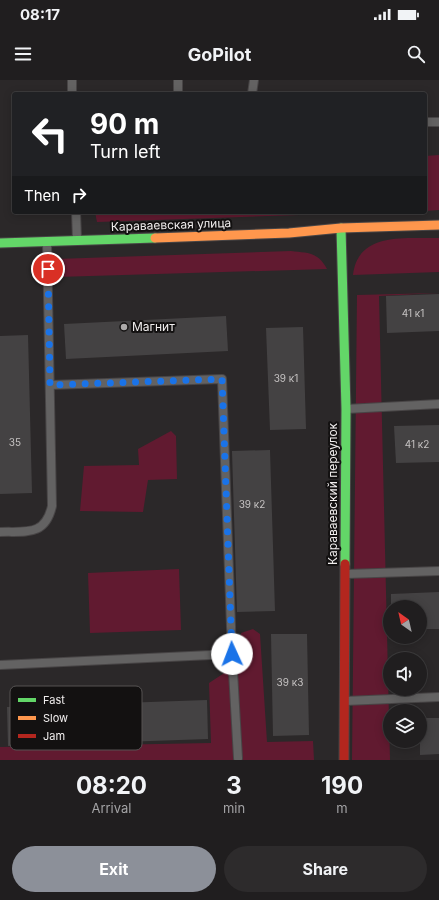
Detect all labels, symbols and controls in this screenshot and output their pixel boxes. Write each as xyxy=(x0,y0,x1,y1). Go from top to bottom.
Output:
text: 08:17 xyxy=(20,5,60,24)
icon: menu xyxy=(12,43,34,65)
icon: search xyxy=(405,43,427,65)
text: GoPilot xyxy=(188,44,251,65)
text: 90 m xyxy=(90,107,159,141)
icon: left xyxy=(24,108,76,160)
text: Turn left xyxy=(90,141,160,162)
icon: right xyxy=(68,184,90,206)
text: Then xyxy=(24,186,60,205)
street label: Караваевская улица xyxy=(110,215,231,234)
pin xyxy=(31,252,65,286)
icon: arrive xyxy=(37,258,59,280)
house number: 41 к1 xyxy=(402,307,424,319)
place label: Магнит xyxy=(132,319,175,334)
marker: Магнит xyxy=(119,322,129,332)
house number: 39 к1 xyxy=(274,372,298,384)
street label: Караваевский переулок xyxy=(325,422,340,565)
house number: 35 xyxy=(9,436,21,448)
house number: 41 к2 xyxy=(405,438,429,450)
house number: 39 к2 xyxy=(239,498,265,510)
north arrow xyxy=(383,600,427,644)
map controls xyxy=(383,600,427,748)
position arrow xyxy=(211,633,253,675)
button: sound xyxy=(383,652,427,696)
house number: 39 к3 xyxy=(277,676,303,688)
legend xyxy=(10,686,142,750)
text: Fast xyxy=(43,693,65,707)
button: layers xyxy=(383,704,427,748)
text: Slow xyxy=(43,711,68,725)
text: Jam xyxy=(43,729,65,743)
text: 08:20 xyxy=(76,771,147,800)
text: 3 xyxy=(226,771,242,800)
text: 190 xyxy=(321,771,363,800)
text: Arrival xyxy=(91,800,131,816)
text: min xyxy=(223,800,245,816)
text: m xyxy=(336,800,348,816)
button: Exit xyxy=(12,846,216,892)
button: Share xyxy=(224,846,427,892)

